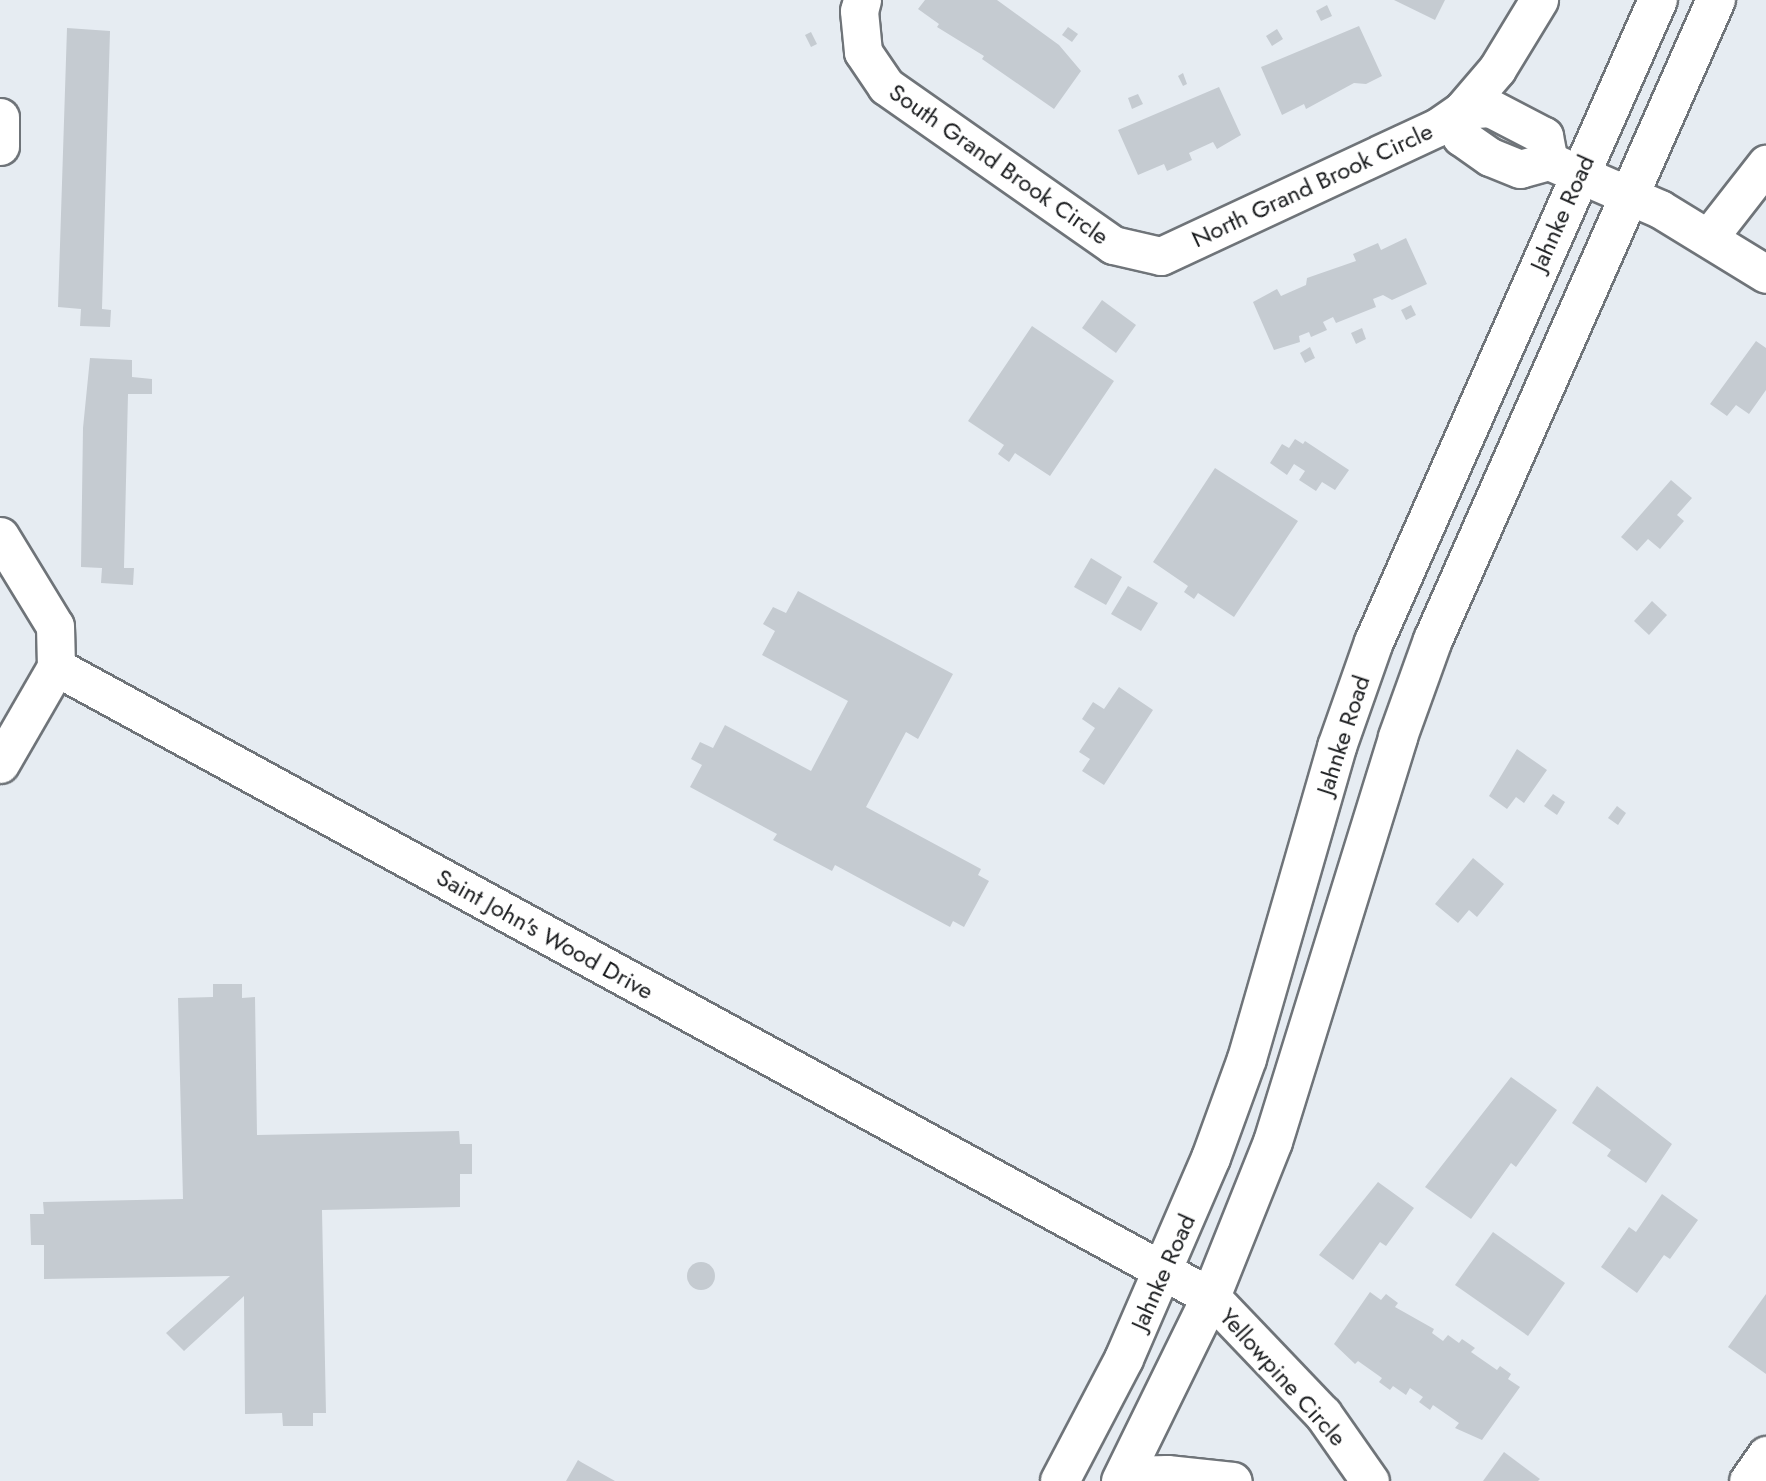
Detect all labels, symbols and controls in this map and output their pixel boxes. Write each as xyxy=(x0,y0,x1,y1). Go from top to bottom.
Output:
street label: South Grand Brook Circle xyxy=(884,77,1114,251)
street label: North Grand Brook Circle xyxy=(1187,116,1437,254)
street label: Jahnke Road xyxy=(1524,150,1600,276)
street label: Jahnke Road xyxy=(1310,672,1376,798)
street label: Saint John's Wood Drive xyxy=(432,862,658,1006)
street label: Jahnke Road xyxy=(1125,1209,1201,1335)
street label: Yellowpine Circle xyxy=(1214,1302,1352,1452)

